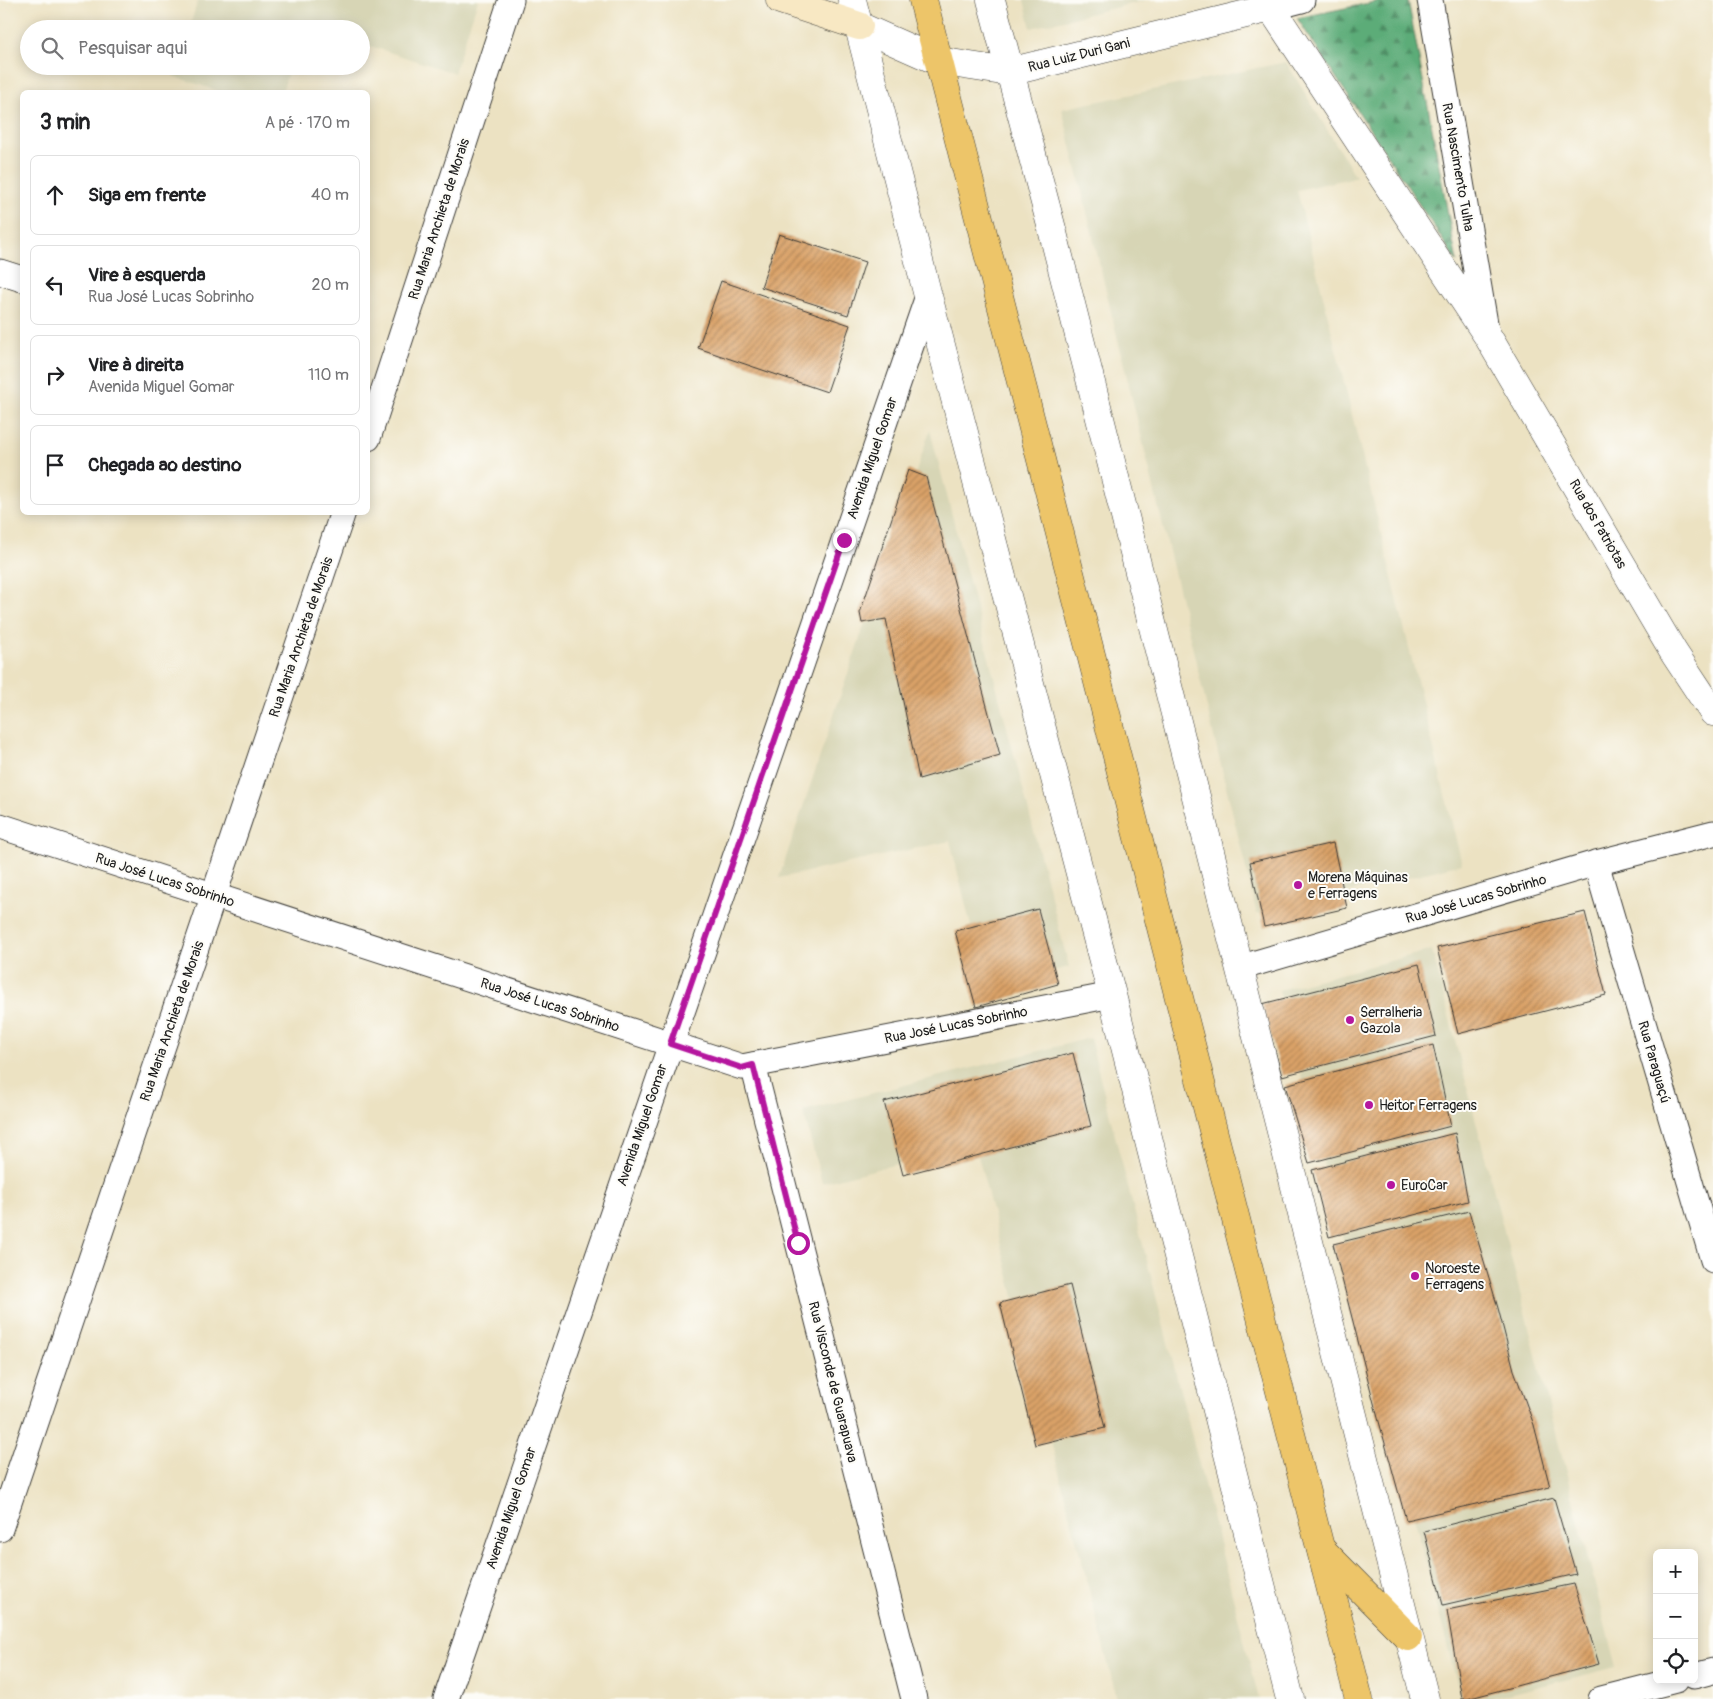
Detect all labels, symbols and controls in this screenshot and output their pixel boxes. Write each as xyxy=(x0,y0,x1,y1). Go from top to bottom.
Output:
search box xyxy=(20,20,370,75)
icon: search xyxy=(38,34,66,62)
street label: Rua Luiz Duri Gani xyxy=(1026,34,1132,76)
text: Pesquisar aqui xyxy=(78,36,187,60)
street label: Rua Nascimento Tulha xyxy=(1438,101,1478,233)
text: 3 min xyxy=(40,109,90,136)
text: A pé · 170 m xyxy=(265,113,350,133)
street label: Rua Maria Anchieta de Morais xyxy=(405,136,473,302)
icon: ahead xyxy=(41,181,69,209)
text: Siga em frente xyxy=(88,183,206,207)
text: 40 m xyxy=(311,185,349,205)
text: Vire à esquerda xyxy=(88,263,206,287)
icon: left xyxy=(41,271,69,299)
text: 20 m xyxy=(311,275,349,295)
text: Rua José Lucas Sobrinho xyxy=(88,287,254,307)
text: Vire à direita xyxy=(88,353,184,377)
icon: right xyxy=(41,361,69,389)
text: 110 m xyxy=(308,365,349,385)
text: Avenida Miguel Gomar xyxy=(88,377,235,397)
street label: Avenida Miguel Gomar xyxy=(843,395,901,521)
icon: arrive xyxy=(41,451,69,479)
text: Chegada ao destino xyxy=(88,453,241,477)
street label: Rua dos Patriotas xyxy=(1566,476,1631,572)
route end xyxy=(833,529,856,552)
street label: Rua Maria Anchieta de Morais xyxy=(266,554,337,719)
street label: Rua José Lucas Sobrinho xyxy=(93,849,237,911)
place label: Morena Máquinas e Ferragens xyxy=(1308,869,1408,902)
street label: Rua José Lucas Sobrinho xyxy=(1404,871,1549,927)
marker: Morena Máquinas e Ferragens xyxy=(1292,879,1304,891)
street label: Rua Maria Anchieta de Morais xyxy=(137,938,208,1103)
street label: Rua José Lucas Sobrinho xyxy=(478,974,622,1036)
street label: Rua José Lucas Sobrinho xyxy=(883,1003,1029,1047)
place label: Serralheria Gazola xyxy=(1360,1004,1422,1037)
marker: Serralheria Gazola xyxy=(1344,1014,1356,1026)
street label: Rua Paraguaçú xyxy=(1634,1019,1674,1105)
street label: Avenida Miguel Gomar xyxy=(613,1062,671,1188)
place label: Heitor Ferragens xyxy=(1379,1097,1478,1114)
marker: Heitor Ferragens xyxy=(1363,1099,1375,1111)
place label: EuroCar xyxy=(1401,1177,1448,1194)
marker: EuroCar xyxy=(1385,1179,1397,1191)
route start xyxy=(787,1232,810,1255)
place label: Noroeste Ferragens xyxy=(1425,1260,1485,1293)
marker: Noroeste Ferragens xyxy=(1409,1270,1421,1282)
street label: Rua Visconde de Guarapuava xyxy=(805,1300,861,1464)
street label: Avenida Miguel Gomar xyxy=(482,1445,540,1571)
map controls xyxy=(1653,1549,1698,1684)
button: + xyxy=(1653,1549,1698,1594)
button: − xyxy=(1653,1594,1698,1639)
button: locate xyxy=(1653,1639,1698,1684)

